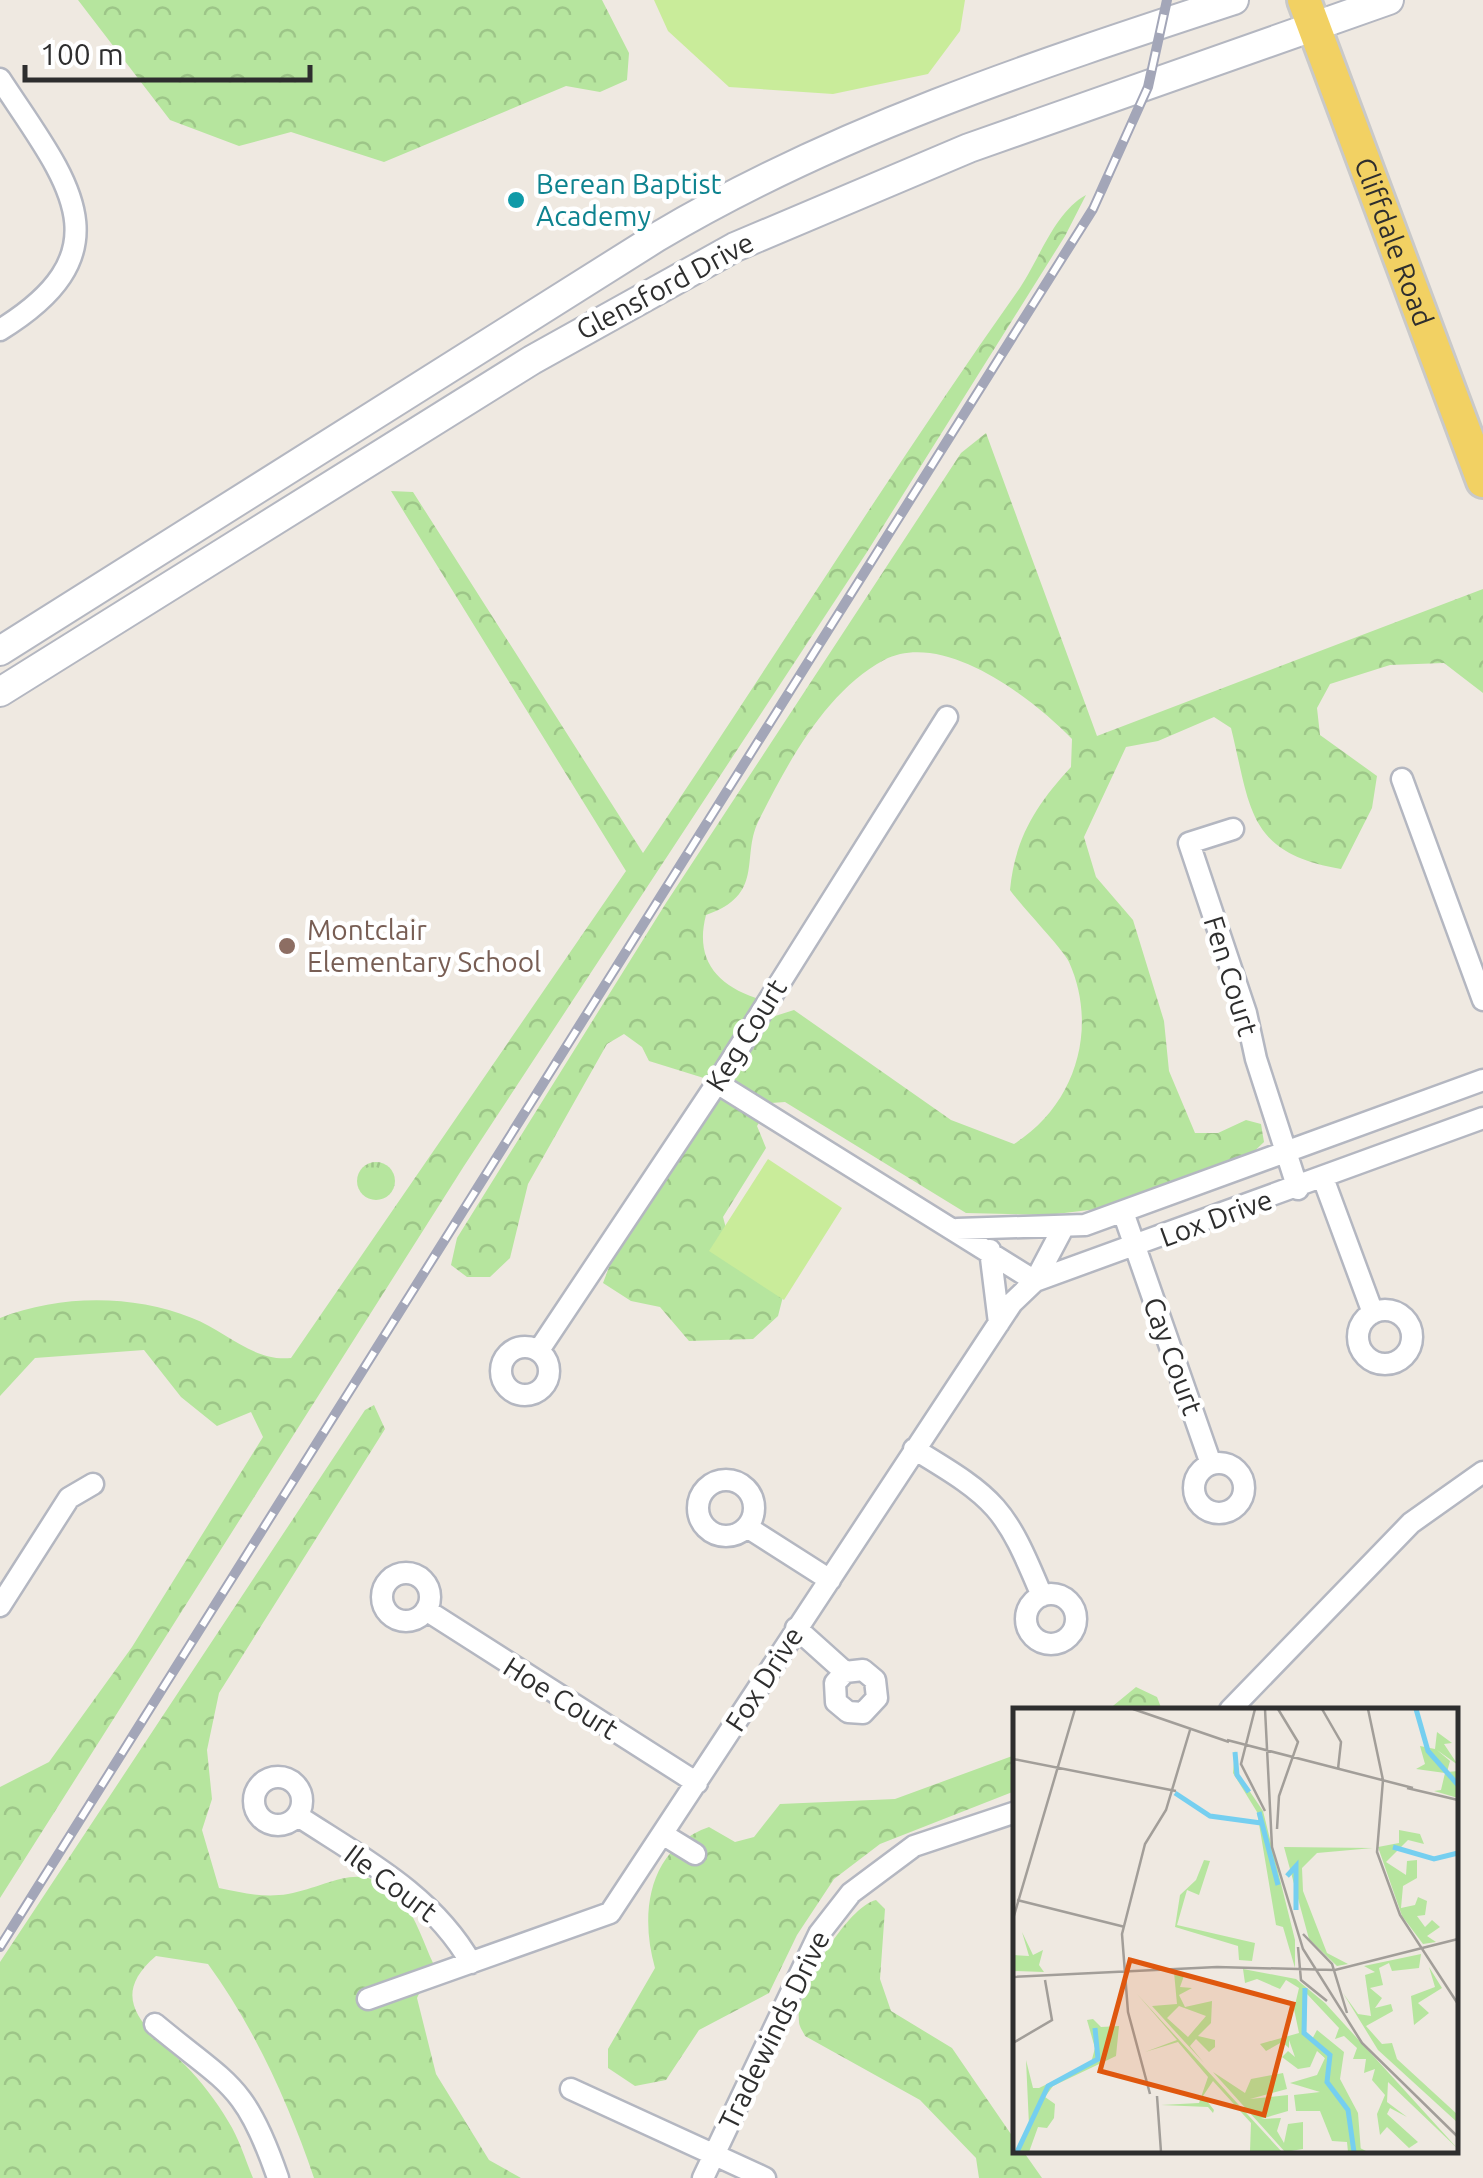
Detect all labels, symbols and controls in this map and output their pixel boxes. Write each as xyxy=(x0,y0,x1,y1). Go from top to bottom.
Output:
scale bar xyxy=(25,20,310,82)
text: 100 m xyxy=(40,37,124,71)
street label: Cliffdale Road xyxy=(1349,153,1440,330)
place label: Berean Baptist Academy xyxy=(536,168,722,231)
marker: Berean Baptist Academy xyxy=(505,189,527,211)
street label: Glensford Drive xyxy=(571,226,759,345)
street label: Fen Court xyxy=(1199,912,1264,1040)
place label: Montclair Elementary School xyxy=(307,914,541,977)
marker: Montclair Elementary School xyxy=(276,935,298,957)
street label: Keg Court xyxy=(699,973,792,1096)
street label: Lox Drive xyxy=(1156,1183,1276,1252)
street label: Cay Court xyxy=(1138,1293,1209,1419)
street label: Fox Drive xyxy=(719,1621,809,1736)
street label: Hoe Court xyxy=(498,1650,624,1745)
inset map xyxy=(1013,1708,1458,2153)
street label: Ile Court xyxy=(339,1838,444,1927)
street label: Tradewinds Drive xyxy=(712,1925,835,2134)

